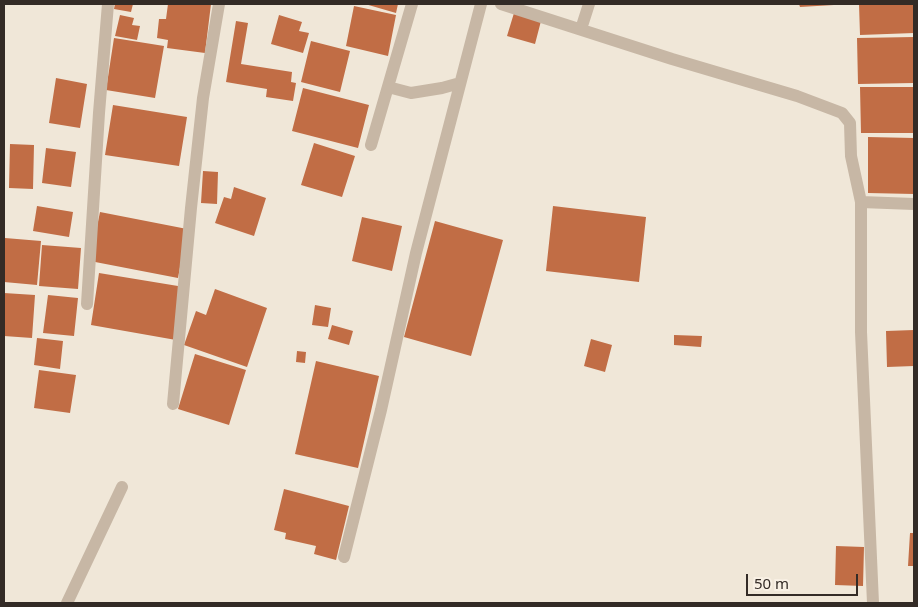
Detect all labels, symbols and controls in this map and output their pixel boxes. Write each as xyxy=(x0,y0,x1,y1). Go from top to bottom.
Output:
scale bar xyxy=(748,564,860,596)
text: 50 m xyxy=(754,573,789,593)

